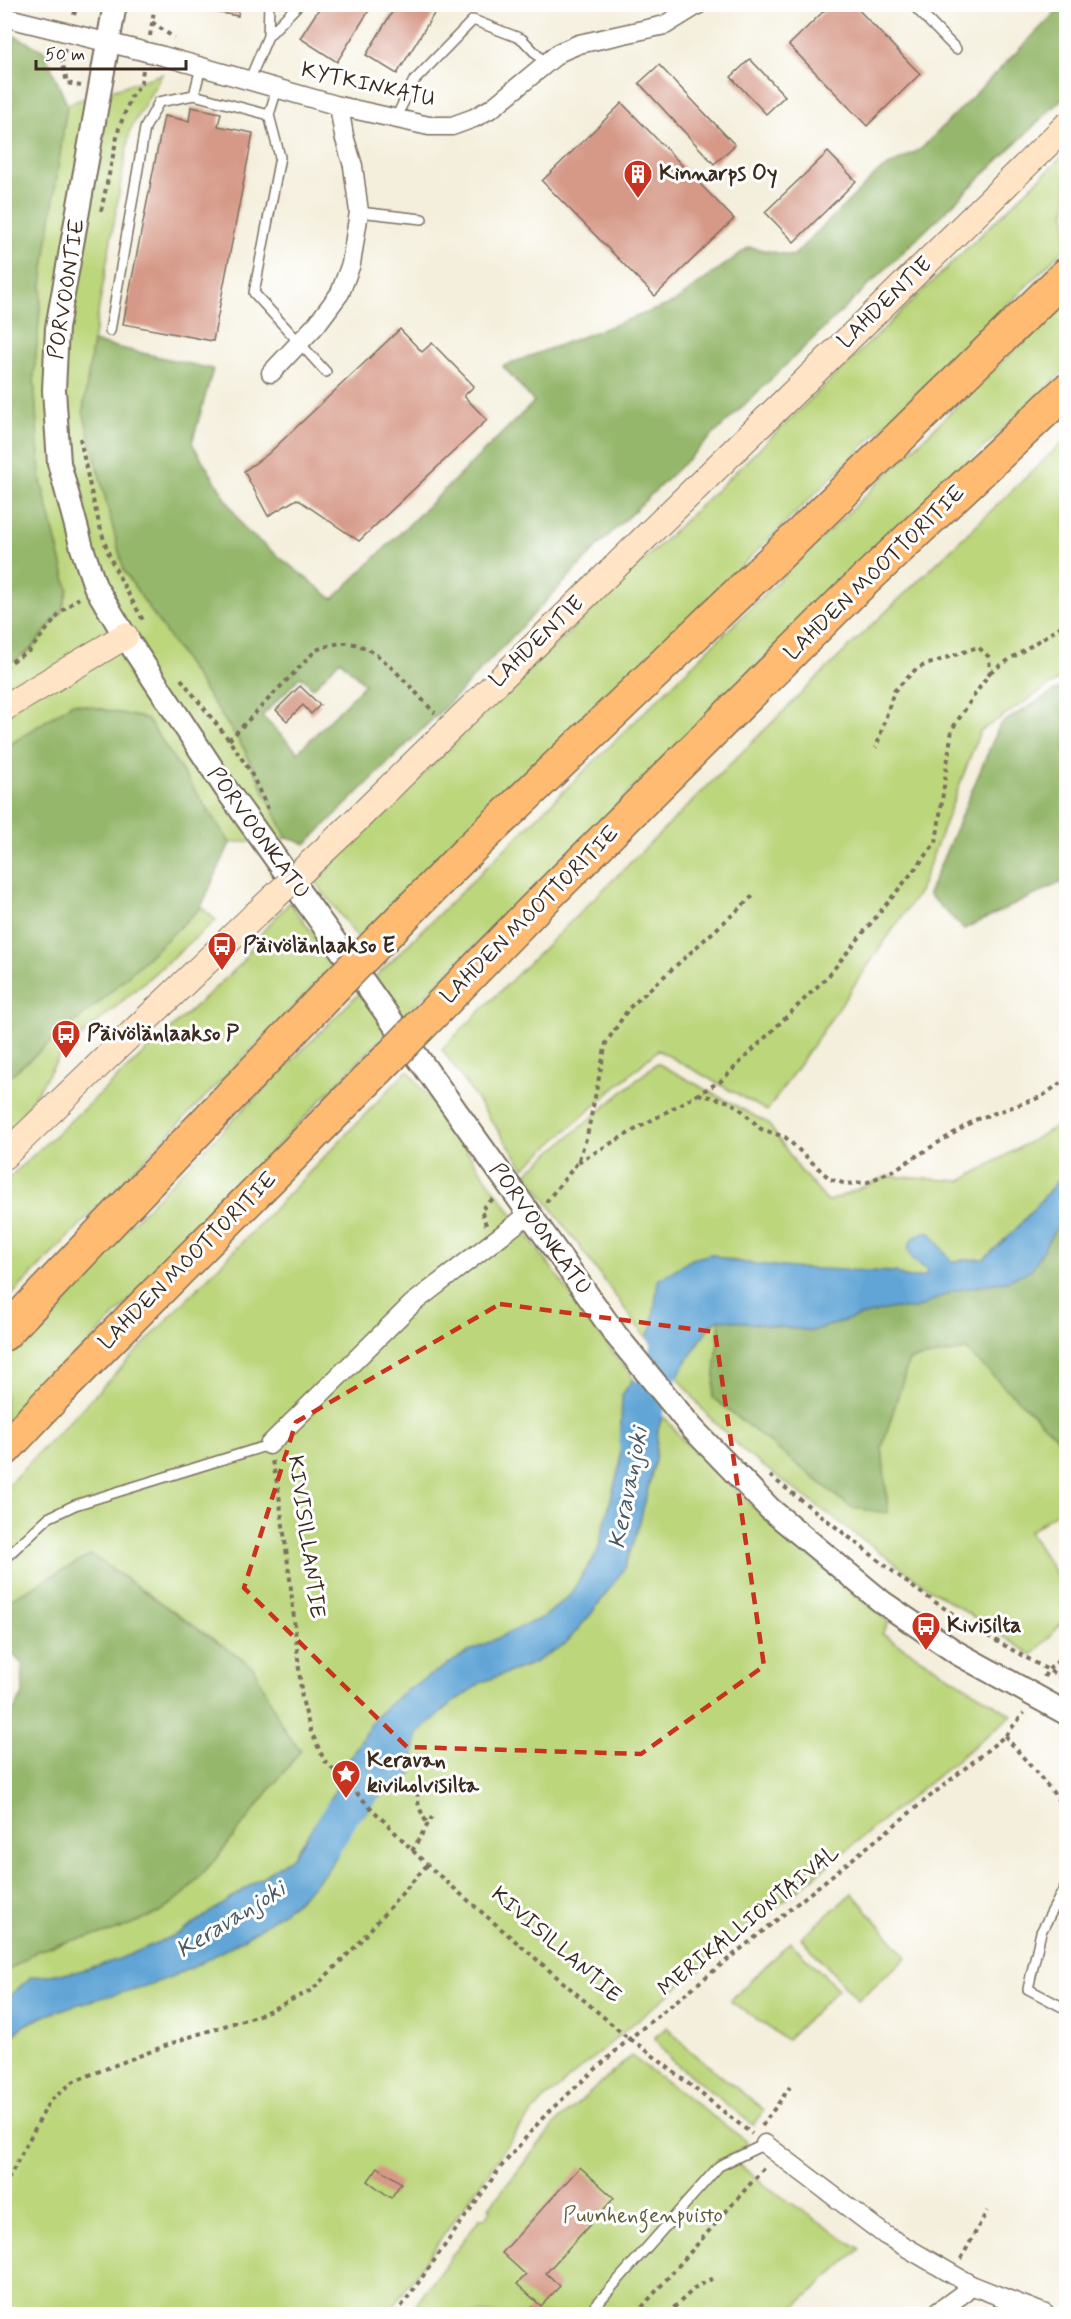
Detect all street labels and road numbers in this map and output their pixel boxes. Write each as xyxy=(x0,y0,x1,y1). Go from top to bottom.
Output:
street label: KYTKINKATU xyxy=(298,56,438,114)
street label: PORVOONTIE xyxy=(42,217,92,361)
street label: LAHDENTIE xyxy=(832,251,938,355)
street label: LAHDEN MOOTTORITIE xyxy=(779,479,971,667)
street label: LAHDENTIE xyxy=(484,590,590,694)
street label: PORVOONKATU xyxy=(201,761,315,905)
street label: LAHDEN MOOTTORITIE xyxy=(435,820,625,1010)
street label: PORVOONKATU xyxy=(483,1157,597,1301)
street label: LAHDEN MOOTTORITIE xyxy=(93,1166,283,1356)
street label: KIVISILLANTIE xyxy=(281,1454,331,1620)
street label: MERIKALLIONTAIVAL xyxy=(652,1839,846,2003)
street label: KIVISILLANTIE xyxy=(485,1881,627,2010)

